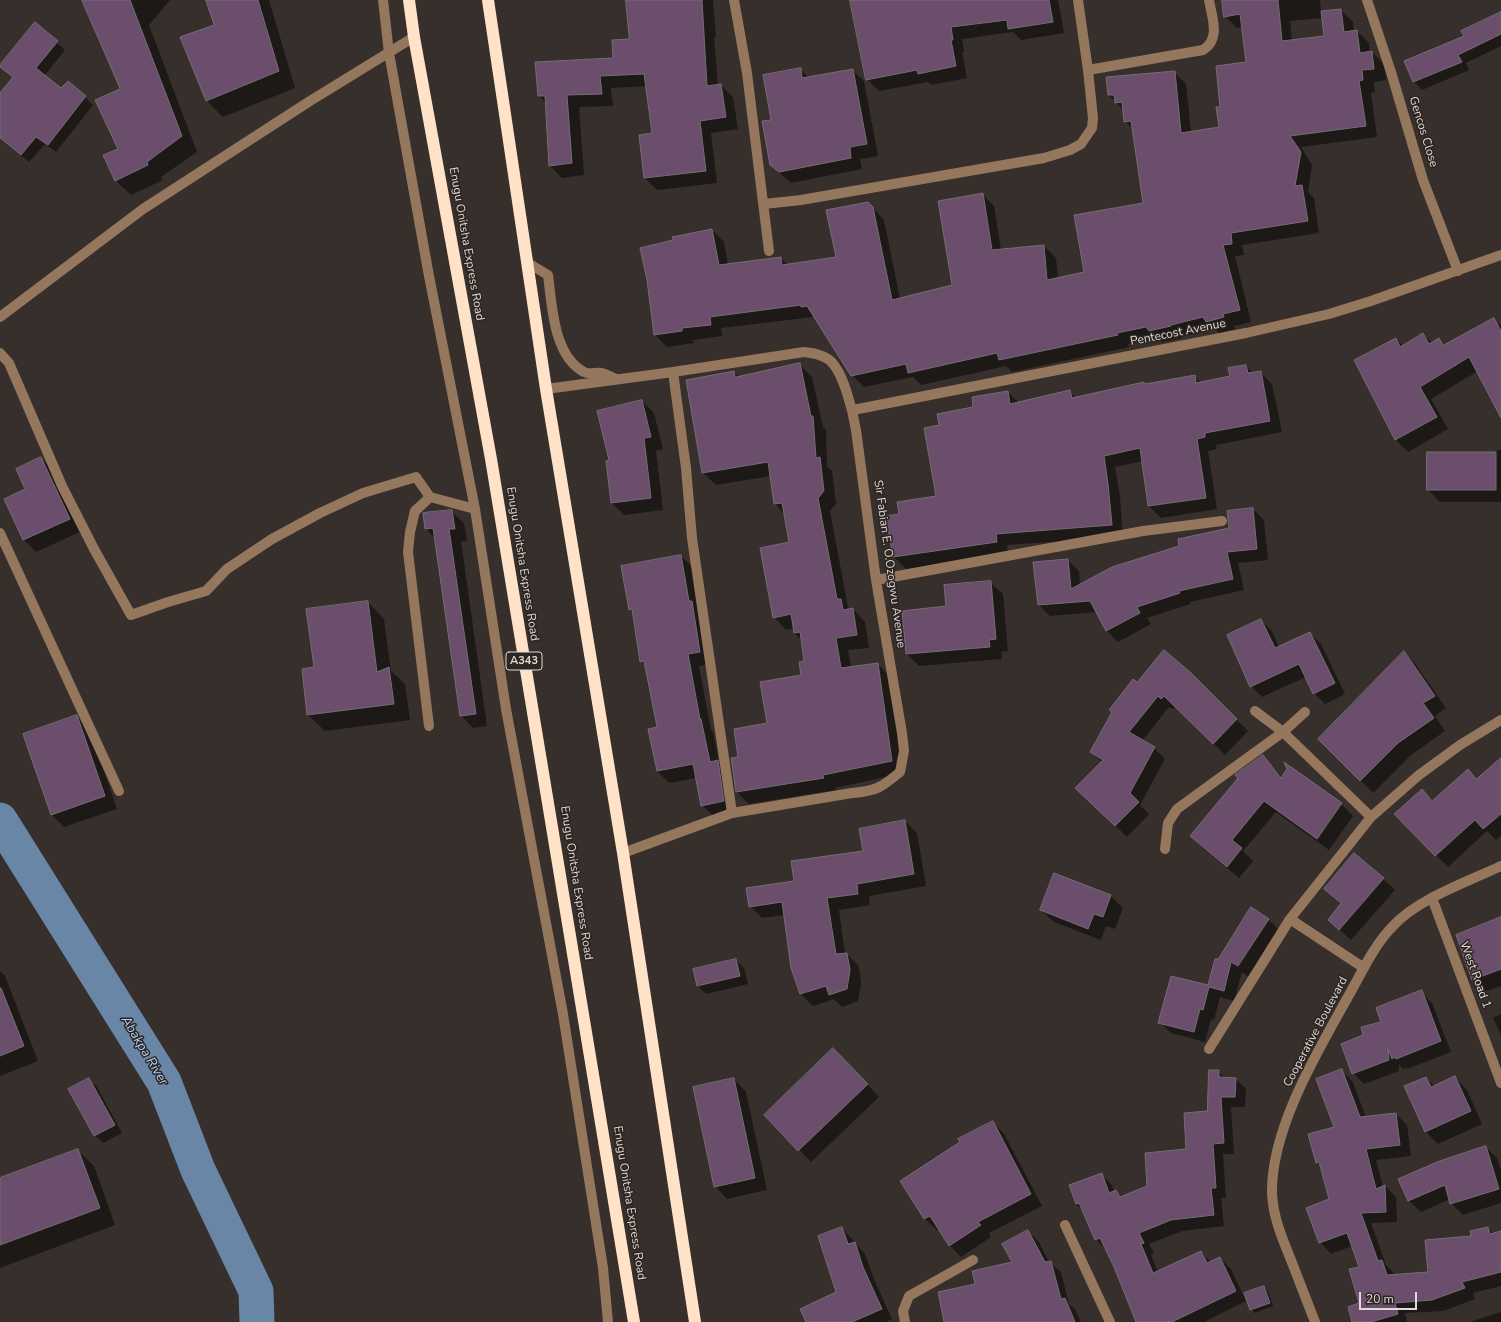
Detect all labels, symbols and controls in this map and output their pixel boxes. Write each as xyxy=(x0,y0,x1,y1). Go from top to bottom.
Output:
street label: Gencos Close xyxy=(1405,95,1441,169)
street label: Enugu Onitsha Express Road xyxy=(445,166,487,322)
street label: Pentecost Avenue xyxy=(1129,317,1227,349)
street label: Sir Fabian E. O.Ozogwu Avenue xyxy=(870,479,908,649)
street label: Enugu Onitsha Express Road xyxy=(503,486,541,642)
road number: A343 xyxy=(506,652,542,670)
street label: Enugu Onitsha Express Road xyxy=(557,805,595,961)
street label: West Road 1 xyxy=(1456,940,1494,1010)
street label: Cooperative Boulevard xyxy=(1281,975,1351,1089)
water label: Abakpa River xyxy=(117,1013,171,1089)
street label: Enugu Onitsha Express Road xyxy=(610,1125,648,1281)
scale bar xyxy=(1361,1284,1419,1310)
text: 20 m xyxy=(1366,1291,1394,1307)

